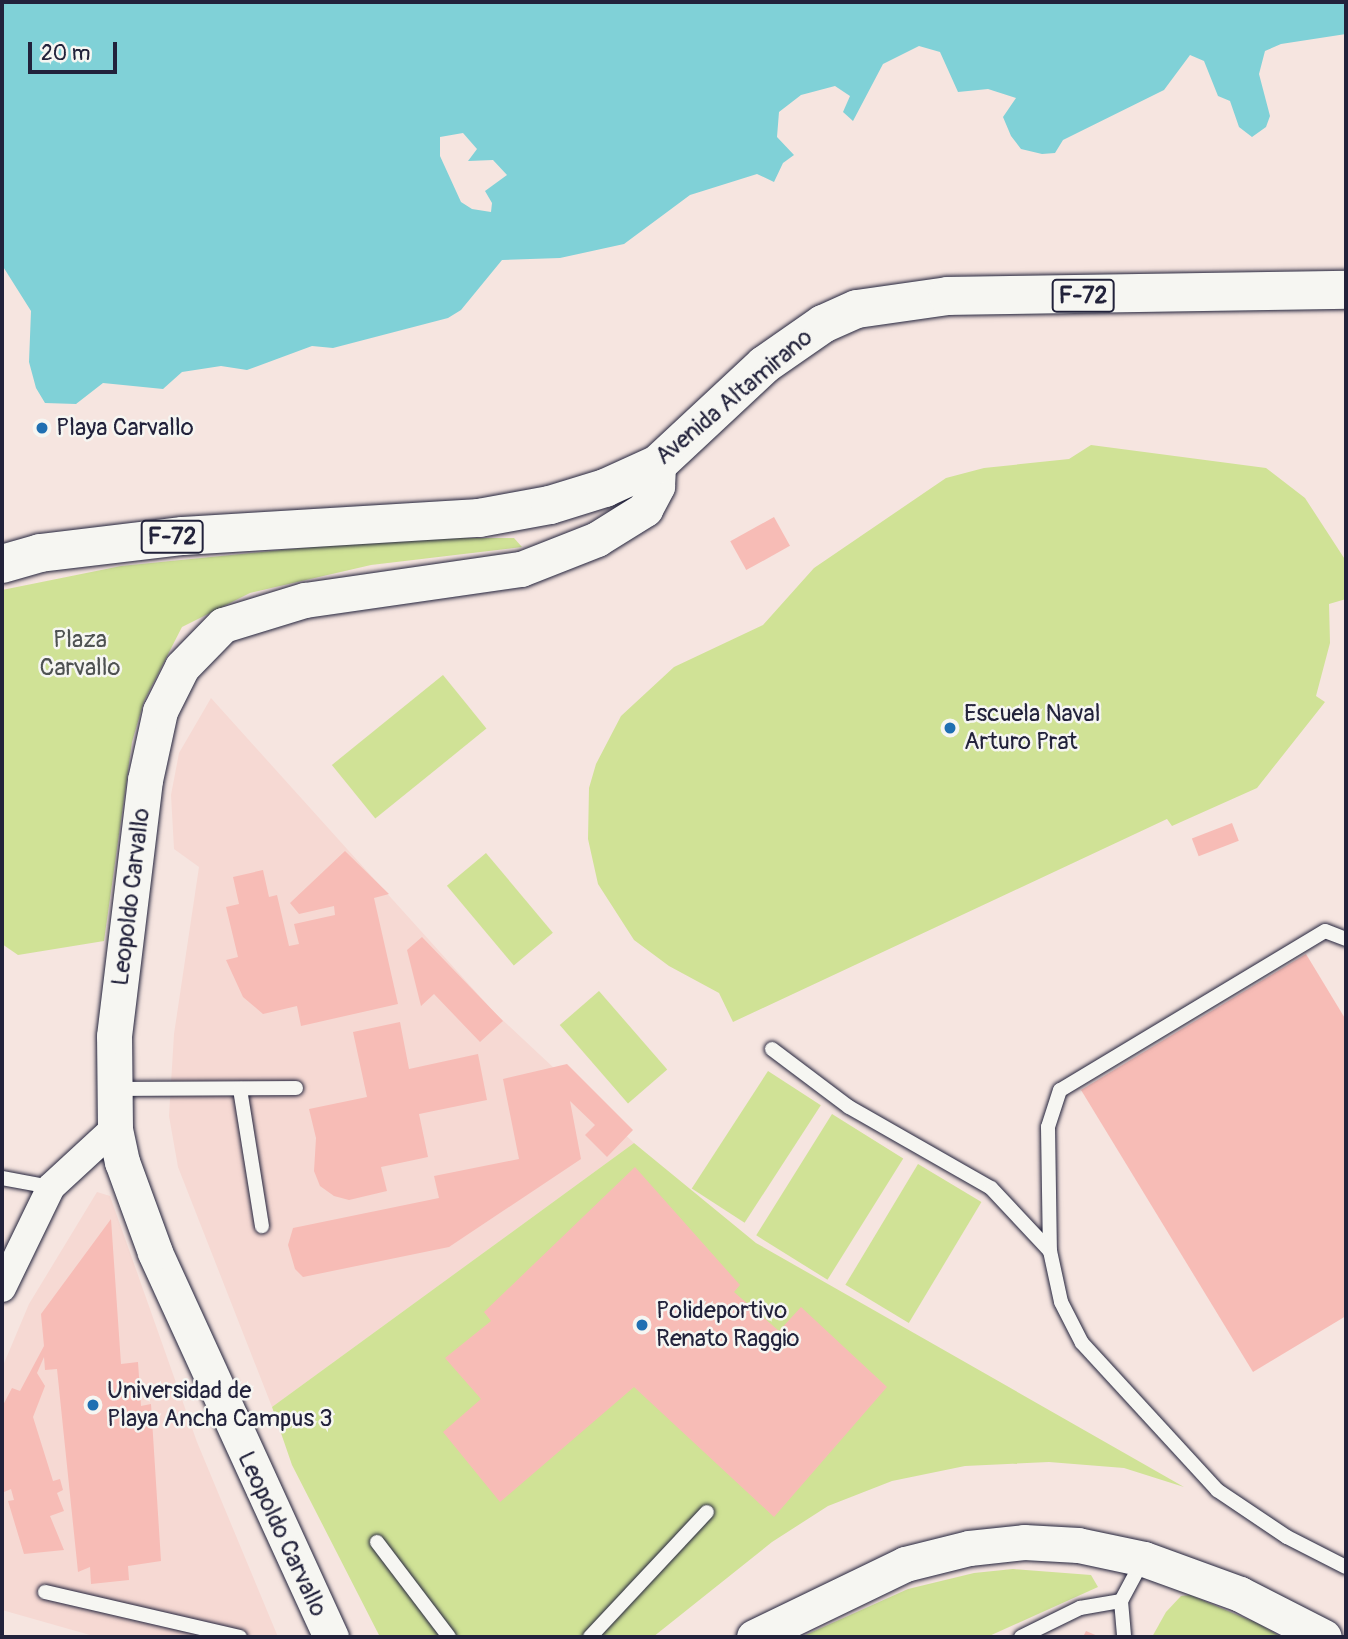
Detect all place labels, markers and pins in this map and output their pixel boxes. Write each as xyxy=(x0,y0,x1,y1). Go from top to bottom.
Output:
place label: Playa Carvallo xyxy=(56,414,194,442)
marker: Playa Carvallo xyxy=(34,420,50,436)
place label: Escuela Naval Arturo Prat xyxy=(964,700,1100,756)
marker: Escuela Naval Arturo Prat xyxy=(942,720,958,736)
place label: Polideportivo Renato Raggio xyxy=(656,1297,799,1353)
marker: Polideportivo Renato Raggio xyxy=(634,1317,650,1333)
place label: Universidad de Playa Ancha Campus 3 xyxy=(107,1377,333,1433)
marker: Universidad de Playa Ancha Campus 3 xyxy=(85,1397,101,1413)

